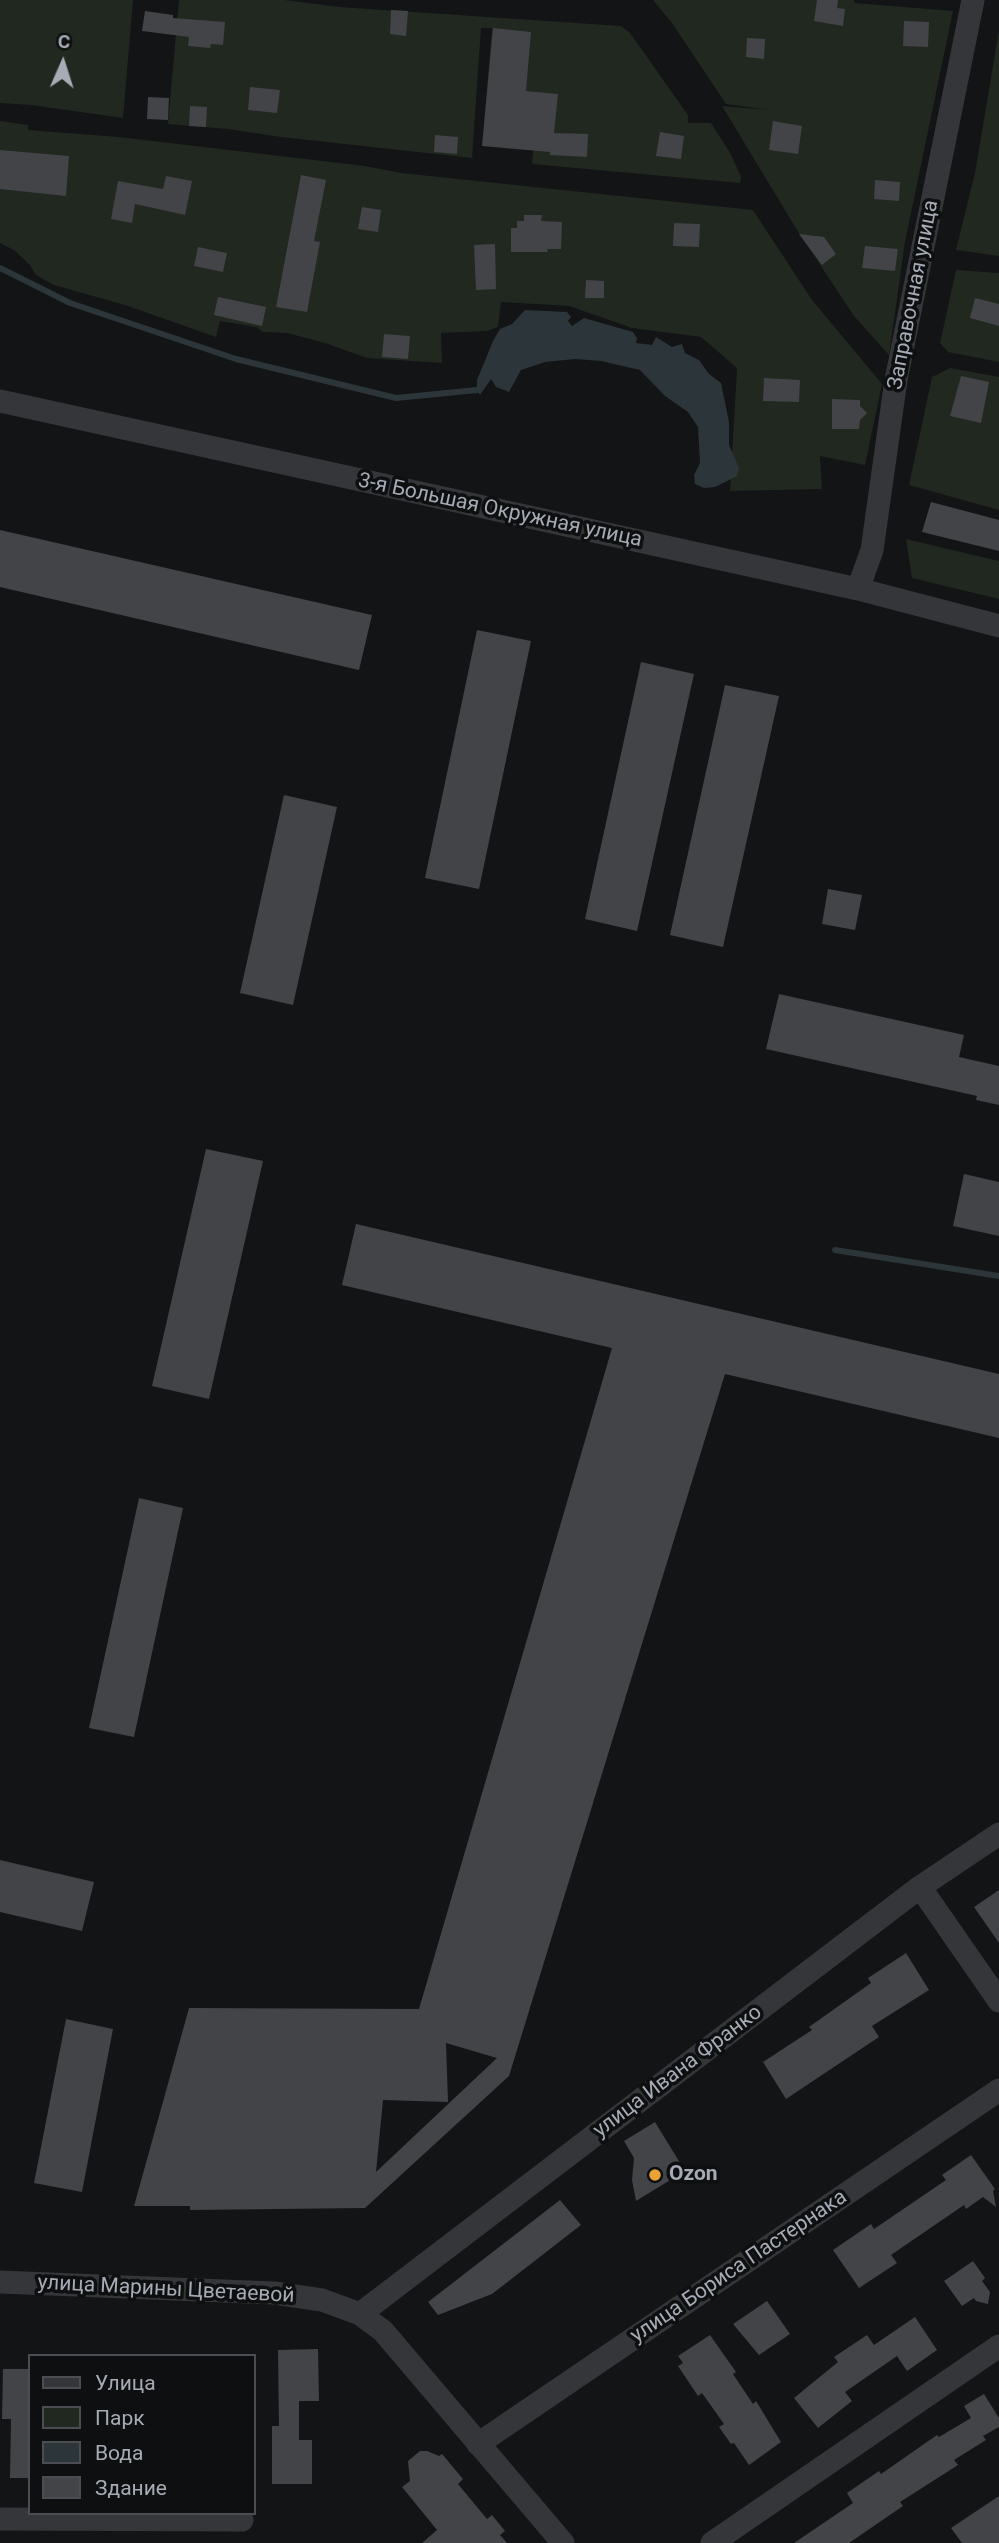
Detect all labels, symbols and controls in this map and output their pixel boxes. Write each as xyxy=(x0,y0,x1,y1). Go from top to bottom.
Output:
north arrow xyxy=(28,28,98,98)
text: С xyxy=(57,30,71,53)
street label: Заправочная улица xyxy=(883,198,945,392)
street label: 3-я Большая Окружная улица xyxy=(356,469,644,553)
street label: улица Ивана Франко xyxy=(589,2000,767,2144)
place label: Ozon xyxy=(669,2162,718,2188)
marker: Ozon xyxy=(647,2167,663,2183)
street label: улица Бориса Пастернака xyxy=(626,2185,852,2349)
street label: улица Марины Цветаевой xyxy=(37,2271,295,2309)
legend xyxy=(28,2354,256,2515)
text: Улица xyxy=(95,2371,156,2395)
text: Парк xyxy=(95,2406,145,2430)
text: Вода xyxy=(95,2441,143,2465)
text: Здание xyxy=(95,2476,167,2500)

